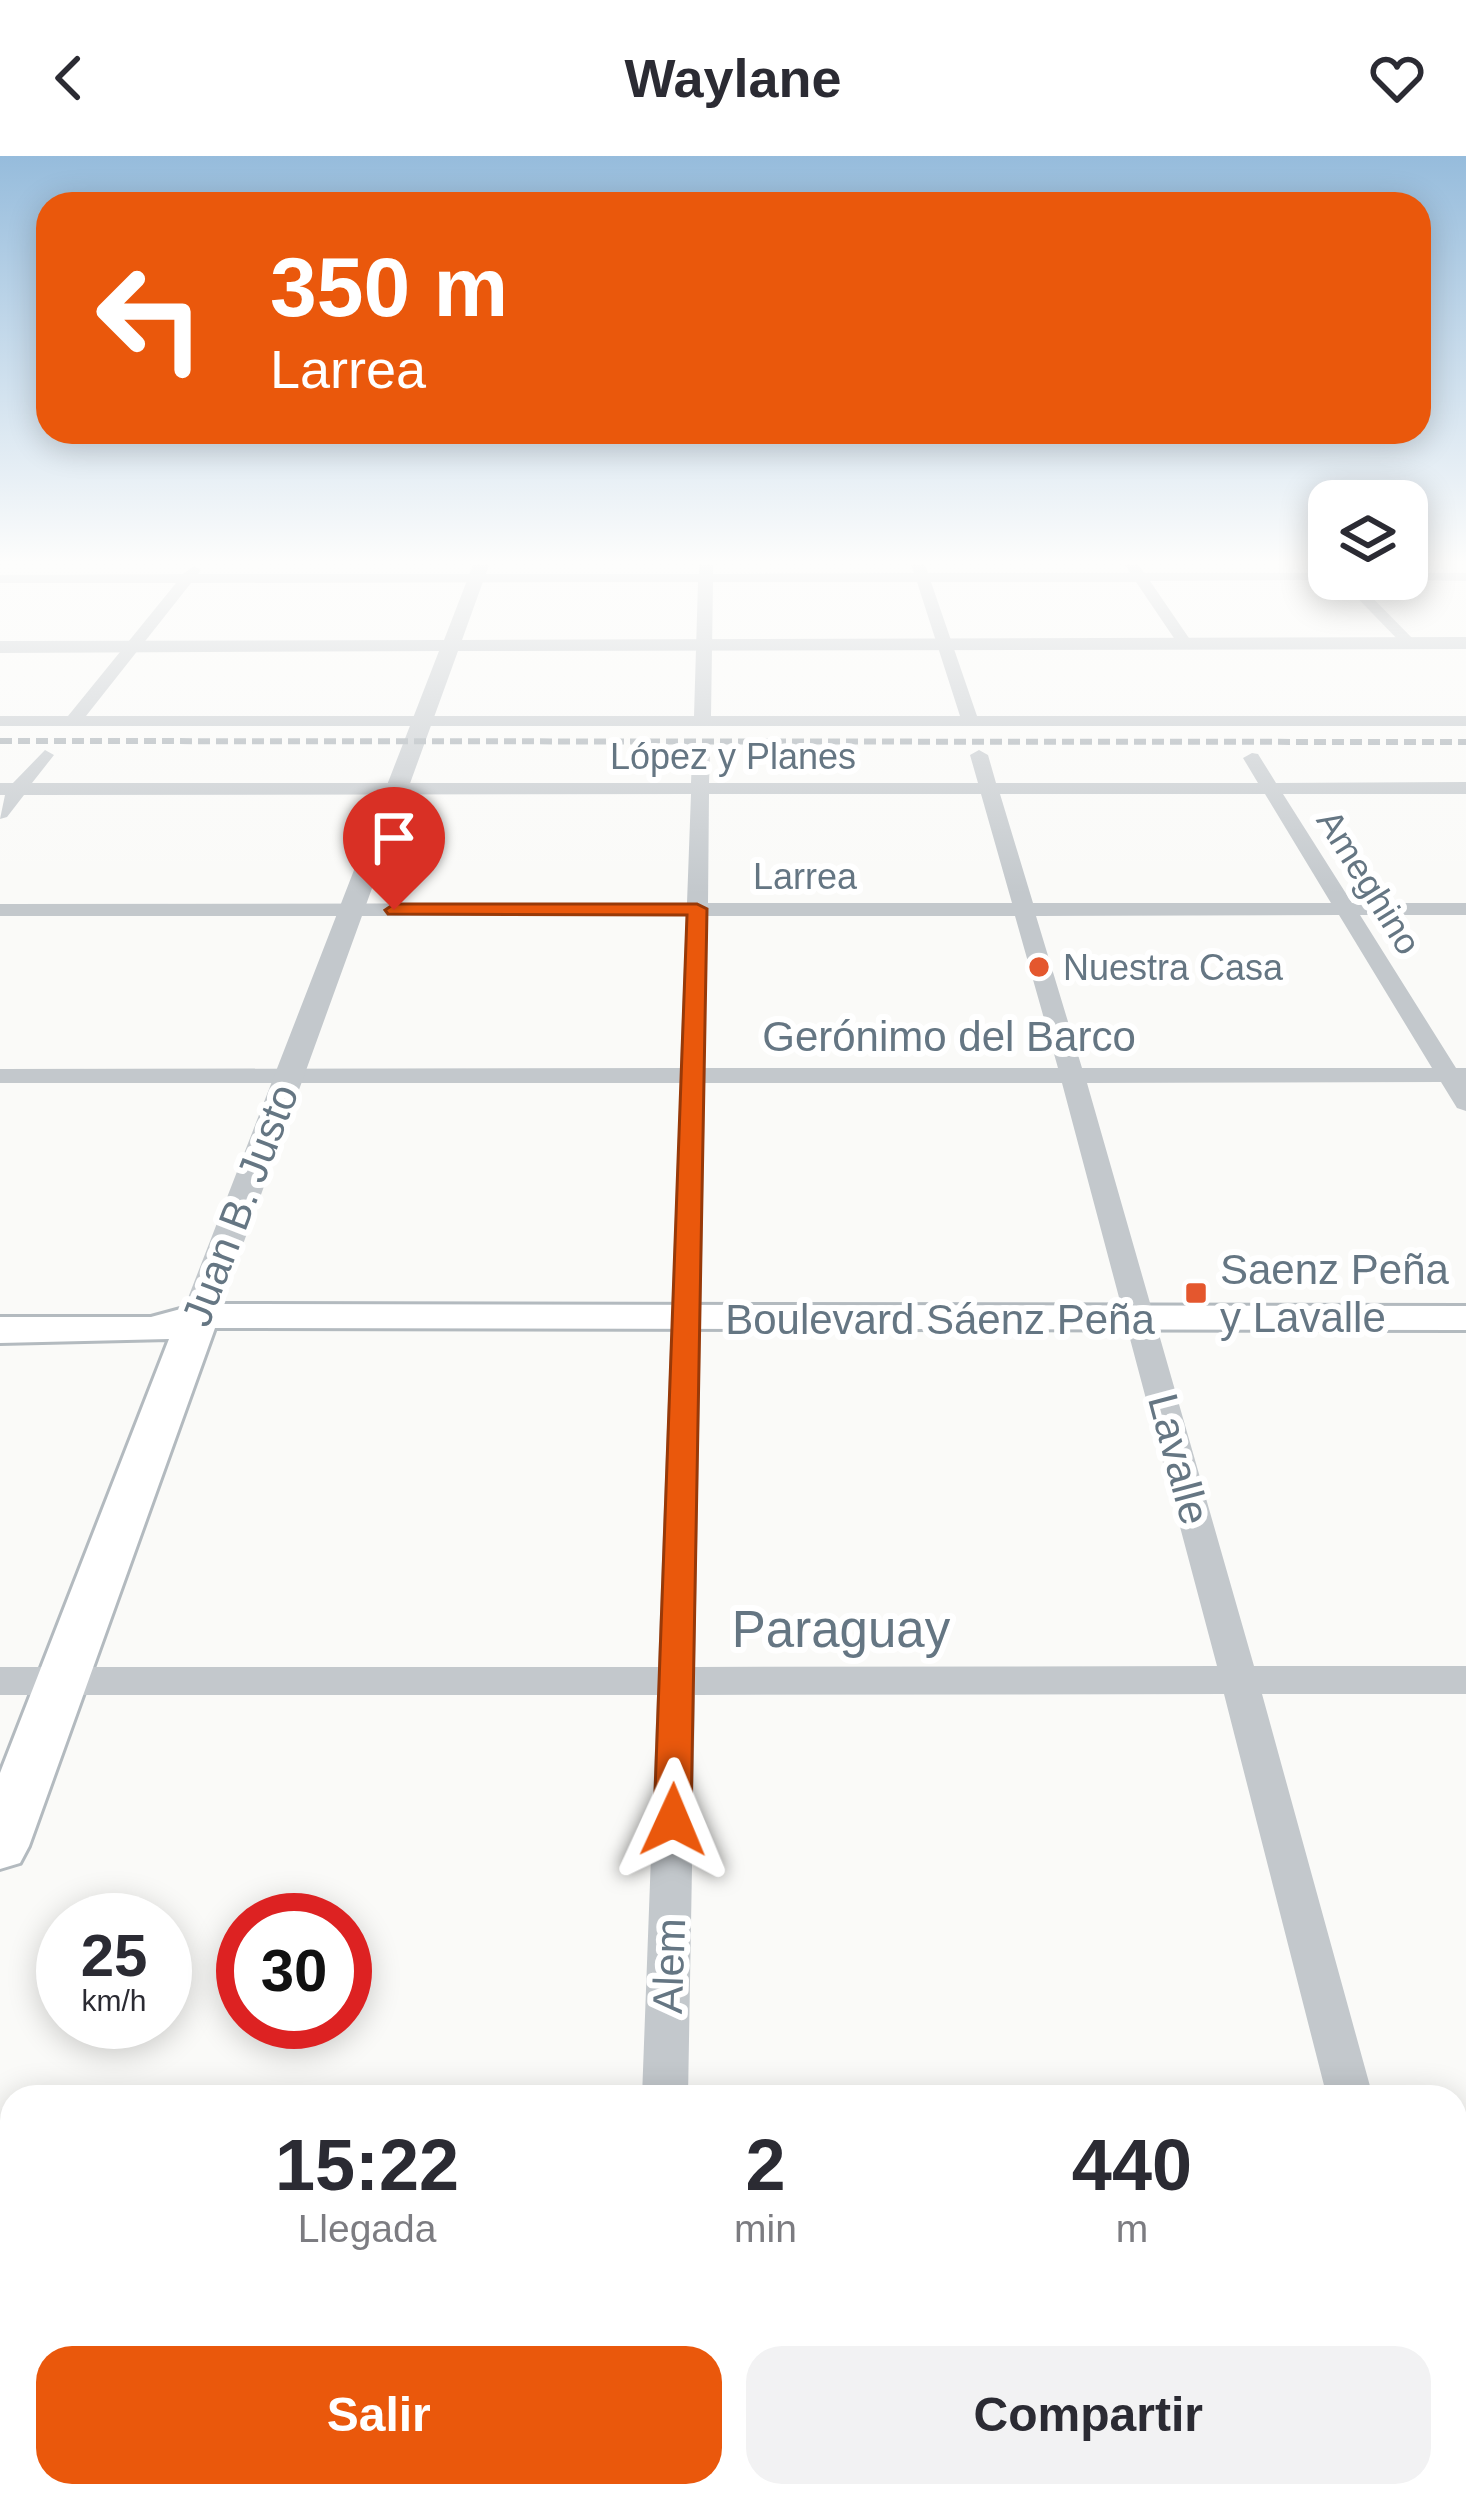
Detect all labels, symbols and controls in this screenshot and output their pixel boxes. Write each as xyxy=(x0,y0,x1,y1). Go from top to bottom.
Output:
icon: back xyxy=(36,45,102,111)
icon: heart xyxy=(1364,45,1430,111)
text: Waylane xyxy=(624,48,842,108)
icon: left xyxy=(72,240,228,396)
text: 350 m xyxy=(270,240,508,334)
text: Larrea xyxy=(270,339,426,399)
map controls xyxy=(1308,480,1428,600)
button: layers xyxy=(1308,480,1428,600)
street label: López y Planes xyxy=(610,736,856,777)
pin xyxy=(343,787,445,910)
street label: Ameghino xyxy=(1309,802,1429,962)
icon: arrive xyxy=(361,805,427,871)
street label: Larrea xyxy=(753,856,858,897)
place label: Nuestra Casa xyxy=(1063,947,1284,988)
marker: Nuestra Casa xyxy=(1026,954,1052,980)
street label: Gerónimo del Barco xyxy=(762,1013,1136,1060)
street label: Juan B. Justo xyxy=(172,1078,308,1332)
place label: Saenz Peña y Lavalle xyxy=(1220,1246,1449,1341)
marker: Saenz Peña y Lavalle xyxy=(1183,1280,1209,1306)
street label: Boulevard Sáenz Peña xyxy=(725,1296,1155,1343)
street label: Lavalle xyxy=(1139,1389,1219,1529)
street label: Paraguay xyxy=(732,1601,951,1658)
position arrow xyxy=(610,1757,736,1883)
speed limit sign: 30 xyxy=(216,1893,372,2049)
street label: Alem xyxy=(644,1917,694,2015)
text: 25 xyxy=(81,1922,147,1989)
text: km/h xyxy=(81,1984,147,2017)
text: 15:22 xyxy=(275,2125,459,2205)
text: 2 xyxy=(745,2125,786,2205)
text: 440 xyxy=(1072,2125,1192,2205)
text: Llegada xyxy=(298,2207,436,2250)
text: min xyxy=(734,2207,797,2250)
text: m xyxy=(1116,2207,1148,2250)
button: Salir xyxy=(36,2346,722,2484)
button: Compartir xyxy=(746,2346,1431,2484)

